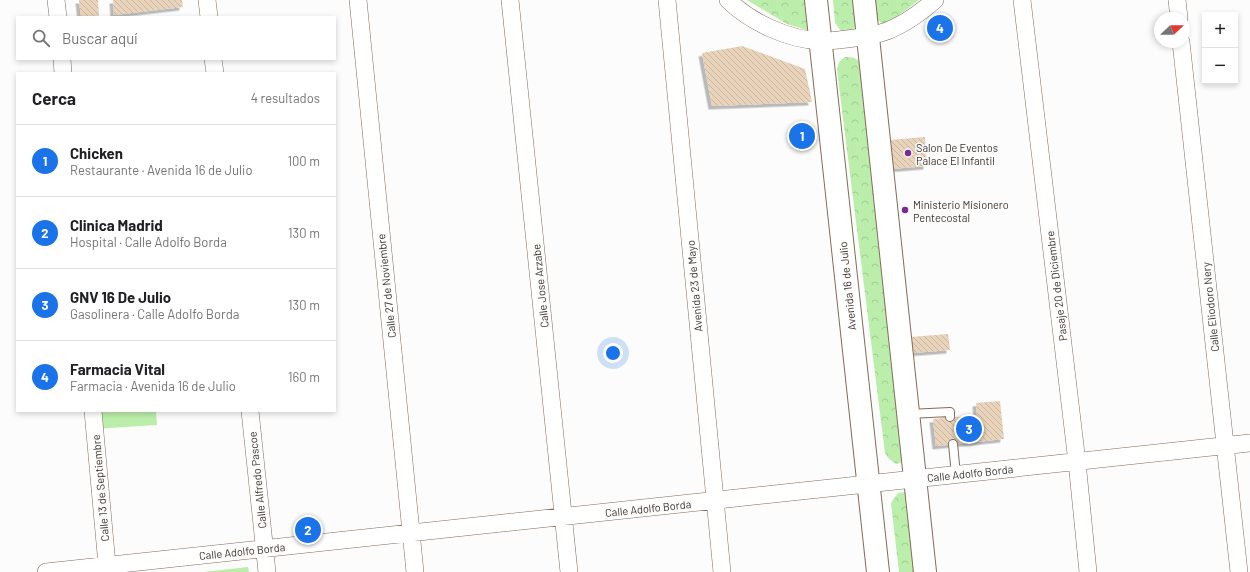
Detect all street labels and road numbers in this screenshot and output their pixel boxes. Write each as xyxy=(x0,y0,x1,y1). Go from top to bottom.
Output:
street label: Pasaje 20 de Diciembre xyxy=(1043,230,1069,342)
street label: Calle 27 de Noviembre xyxy=(374,233,398,339)
street label: Avenida 23 de Mayo xyxy=(684,240,704,332)
street label: Avenida 16 de Julio xyxy=(836,241,858,331)
street label: Calle Jose Arzabe xyxy=(529,243,551,328)
street label: Calle Eliodoro Nery xyxy=(1199,261,1221,353)
street label: Calle Alfredo Pascoe xyxy=(245,431,269,529)
street label: Calle 13 de Septiembre xyxy=(89,434,111,542)
street label: Calle Adolfo Borda xyxy=(926,462,1014,484)
street label: Calle Adolfo Borda xyxy=(604,497,692,519)
street label: Calle Adolfo Borda xyxy=(198,540,286,562)

